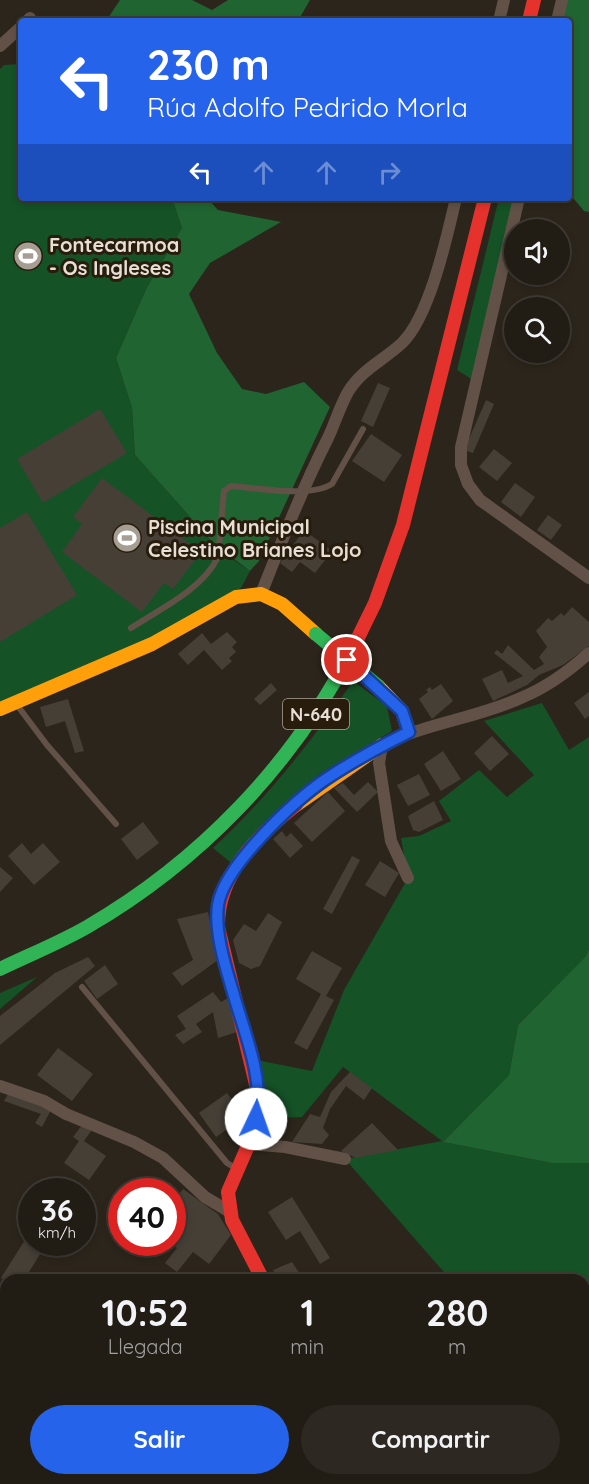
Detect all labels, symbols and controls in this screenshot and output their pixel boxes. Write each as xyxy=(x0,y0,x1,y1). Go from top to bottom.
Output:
text: 230 m xyxy=(147,38,270,91)
icon: left xyxy=(48,42,126,120)
text: Rúa Adolfo Pedrido Morla xyxy=(147,90,468,124)
icon: left xyxy=(184,156,217,189)
icon: ahead xyxy=(247,156,280,189)
icon: ahead xyxy=(310,156,343,189)
icon: right xyxy=(373,156,406,189)
map controls xyxy=(504,219,570,363)
button: sound xyxy=(504,219,570,285)
place label: Fontecarmoa - Os Ingleses xyxy=(49,232,179,280)
sports icon: Fontecarmoa - Os Ingleses xyxy=(12,240,44,272)
button: search xyxy=(504,297,570,363)
place label: Piscina Municipal Celestino Brianes Lojo xyxy=(148,514,362,562)
sports icon: Piscina Municipal Celestino Brianes Lojo xyxy=(111,522,143,554)
pin xyxy=(321,634,372,685)
icon: arrive xyxy=(330,643,363,676)
road number: N-640 xyxy=(283,699,349,729)
position arrow xyxy=(224,1087,288,1151)
speed limit sign: 40 xyxy=(108,1178,186,1256)
text: 36 xyxy=(41,1191,73,1229)
text: km/h xyxy=(38,1223,76,1242)
text: 10:52 xyxy=(102,1290,189,1335)
text: 1 xyxy=(300,1290,314,1335)
text: 280 xyxy=(426,1290,488,1335)
text: Llegada xyxy=(108,1334,183,1359)
text: min xyxy=(290,1334,324,1359)
text: m xyxy=(448,1334,466,1359)
button: Salir xyxy=(30,1405,289,1474)
button: Compartir xyxy=(301,1405,560,1474)

